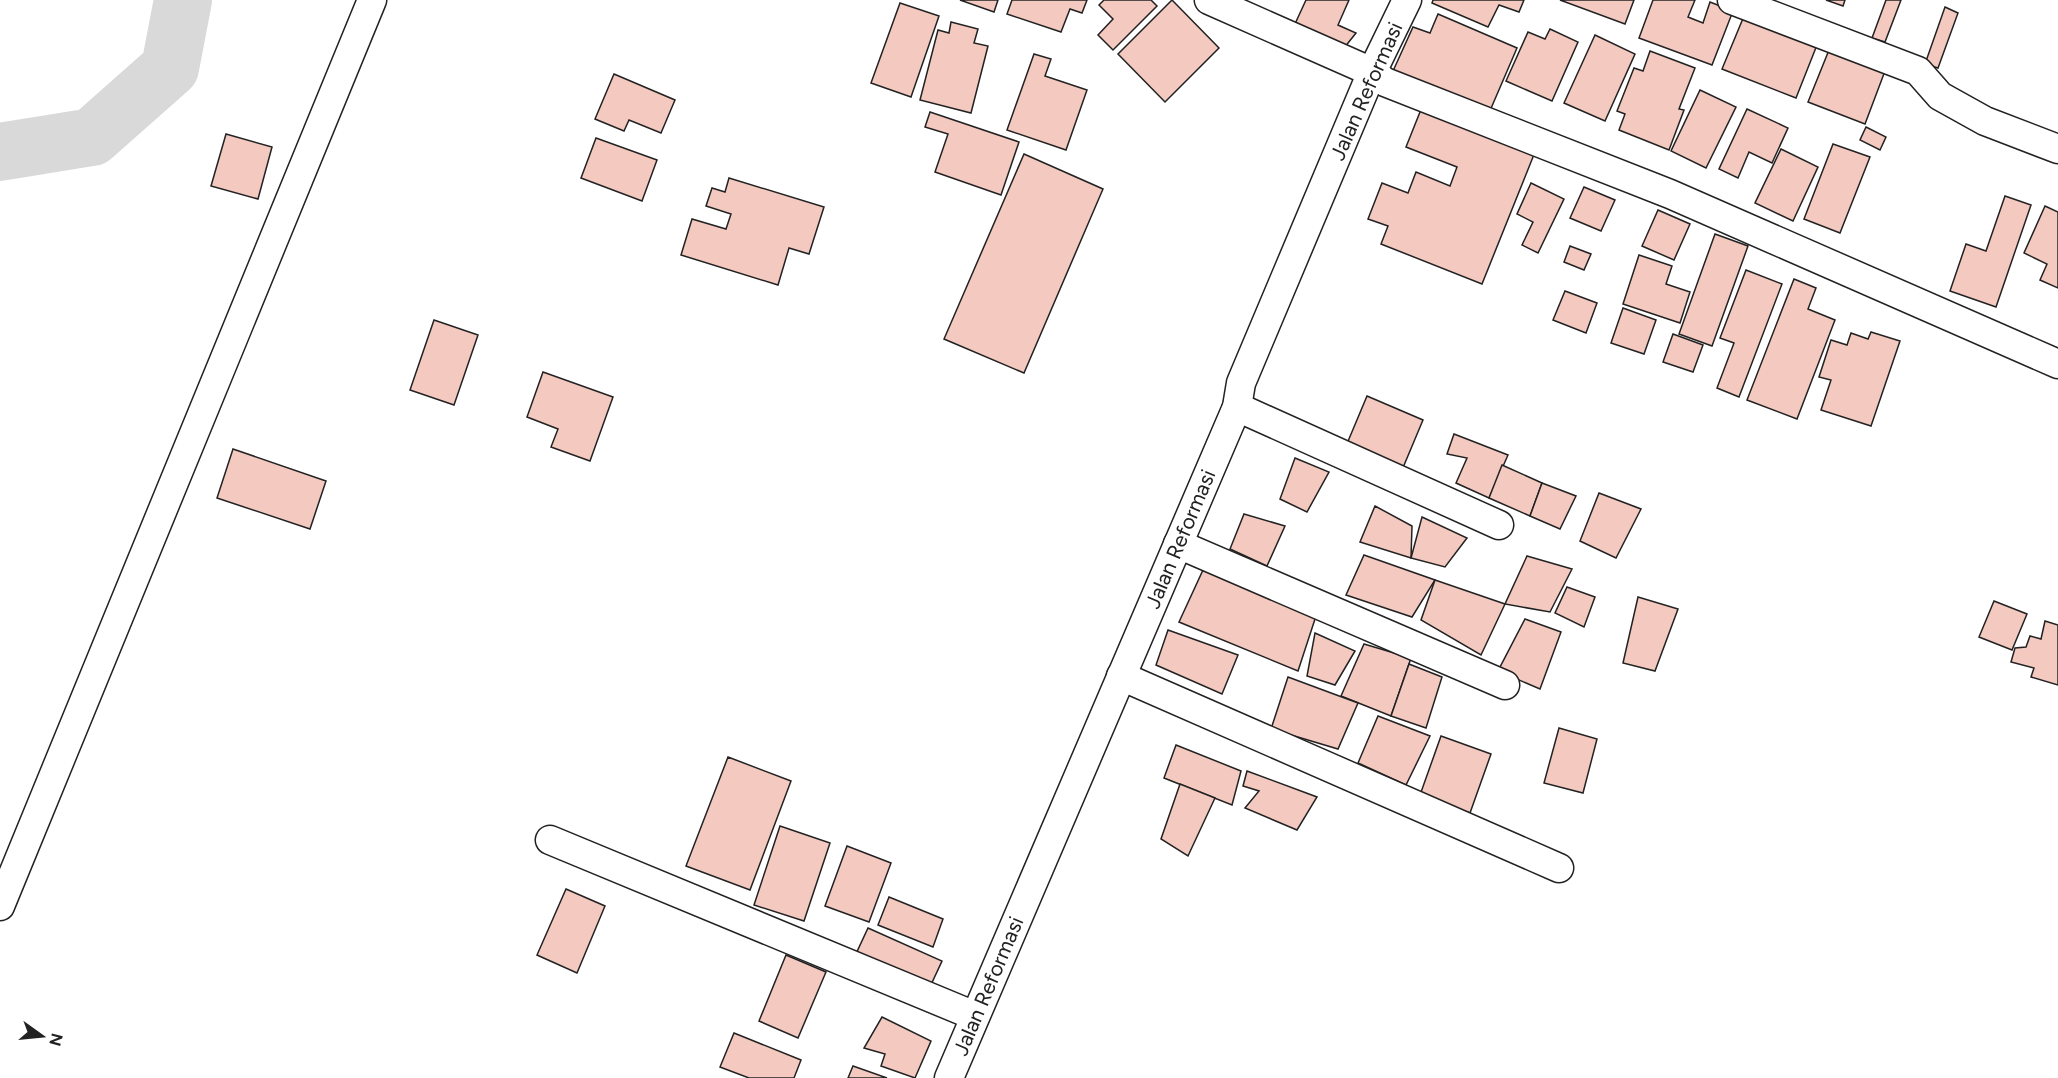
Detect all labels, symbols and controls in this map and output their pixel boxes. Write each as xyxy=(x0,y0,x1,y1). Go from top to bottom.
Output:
street label: Jalan Reformasi xyxy=(1324,18,1408,164)
street label: Jalan Reformasi xyxy=(1139,466,1221,612)
street label: Jalan Reformasi xyxy=(947,913,1029,1059)
north arrow xyxy=(12,1006,72,1066)
text: N xyxy=(45,1031,67,1048)

